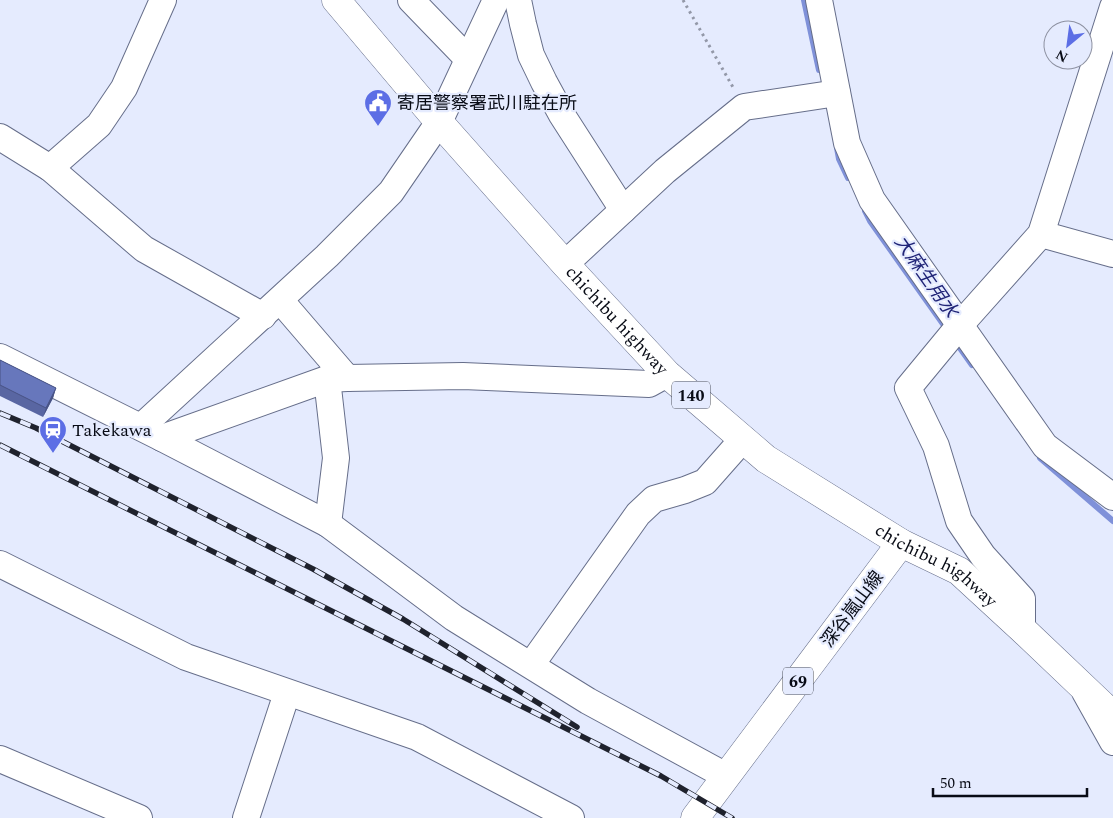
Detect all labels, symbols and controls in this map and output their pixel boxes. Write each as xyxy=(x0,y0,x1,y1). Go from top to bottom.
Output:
north arrow xyxy=(1043,20,1093,70)
text: N xyxy=(1052,44,1072,68)
public building icon: 寄居警察署武川駐在所 xyxy=(363,88,393,127)
place label: 寄居警察署武川駐在所 xyxy=(397,90,577,117)
water label: 大麻生用水 xyxy=(887,230,966,326)
street label: chichibu highway xyxy=(559,260,675,382)
road number: 140 xyxy=(672,382,710,408)
station icon: Takekawa xyxy=(38,415,68,454)
place label: Takekawa xyxy=(72,417,152,444)
street label: chichibu highway xyxy=(869,517,1004,615)
street label: 深谷嵐山線 xyxy=(815,565,890,653)
road number: 69 xyxy=(783,668,813,694)
scale bar xyxy=(933,766,1087,798)
text: 50 m xyxy=(940,772,972,795)

